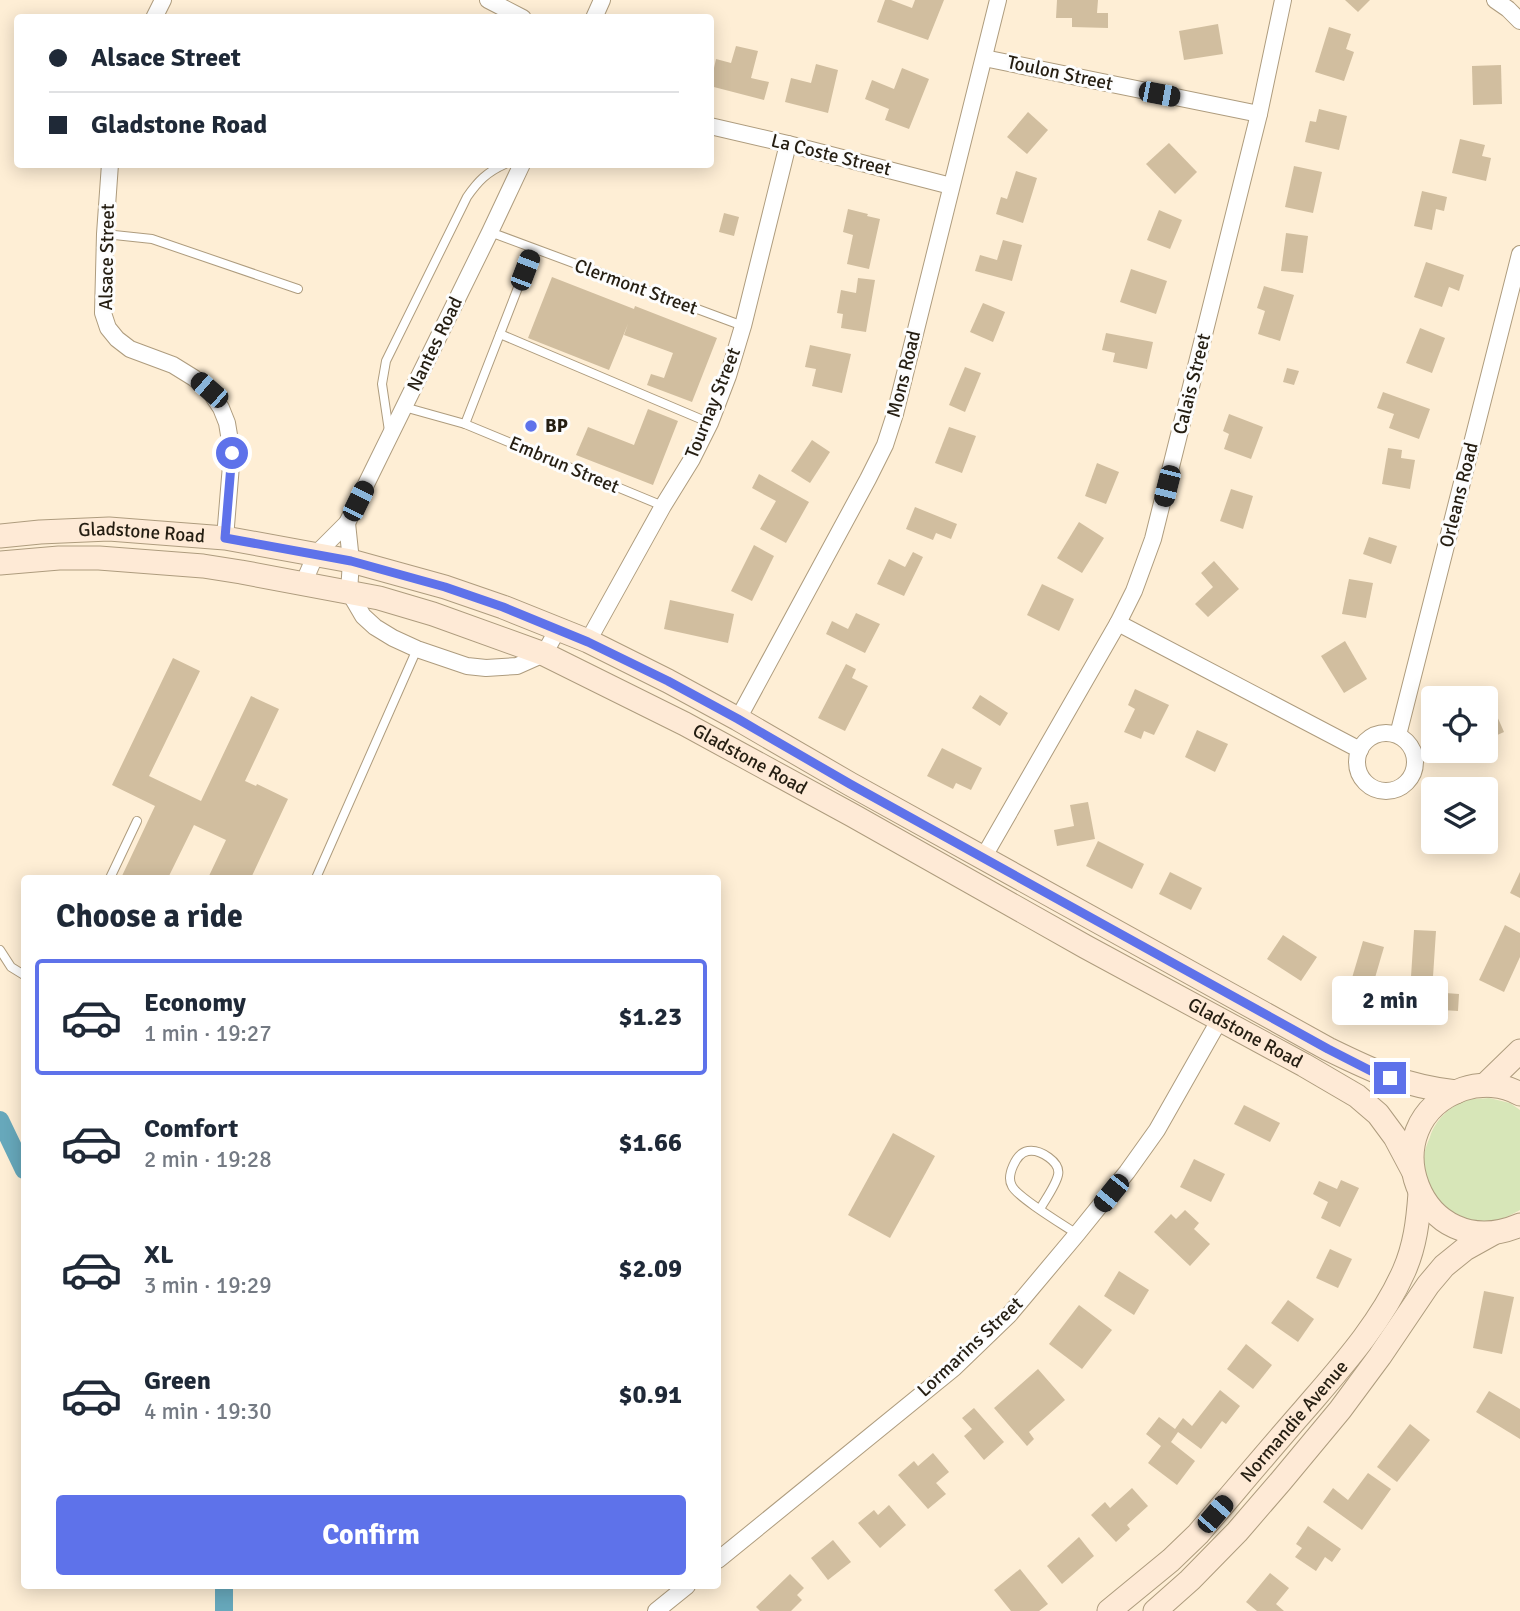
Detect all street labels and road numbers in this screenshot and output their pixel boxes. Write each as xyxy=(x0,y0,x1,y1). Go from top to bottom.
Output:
street label: Toulon Street xyxy=(1005,50,1115,96)
street label: La Coste Street xyxy=(769,129,894,182)
street label: Alsace Street xyxy=(94,203,120,311)
street label: Clermont Street xyxy=(571,254,701,320)
street label: Nantes Road xyxy=(402,293,468,395)
street label: Mons Road xyxy=(882,328,926,420)
street label: Calais Street xyxy=(1168,331,1216,437)
street label: Tournay Street xyxy=(680,344,746,462)
street label: Embrun Street xyxy=(505,431,623,499)
street label: Orleans Road xyxy=(1434,440,1484,550)
street label: Gladstone Road xyxy=(78,517,206,548)
street label: Gladstone Road xyxy=(688,718,811,800)
street label: Gladstone Road xyxy=(1184,992,1307,1074)
street label: Lormarins Street xyxy=(912,1292,1028,1402)
street label: Normandie Avenue xyxy=(1235,1355,1353,1487)

